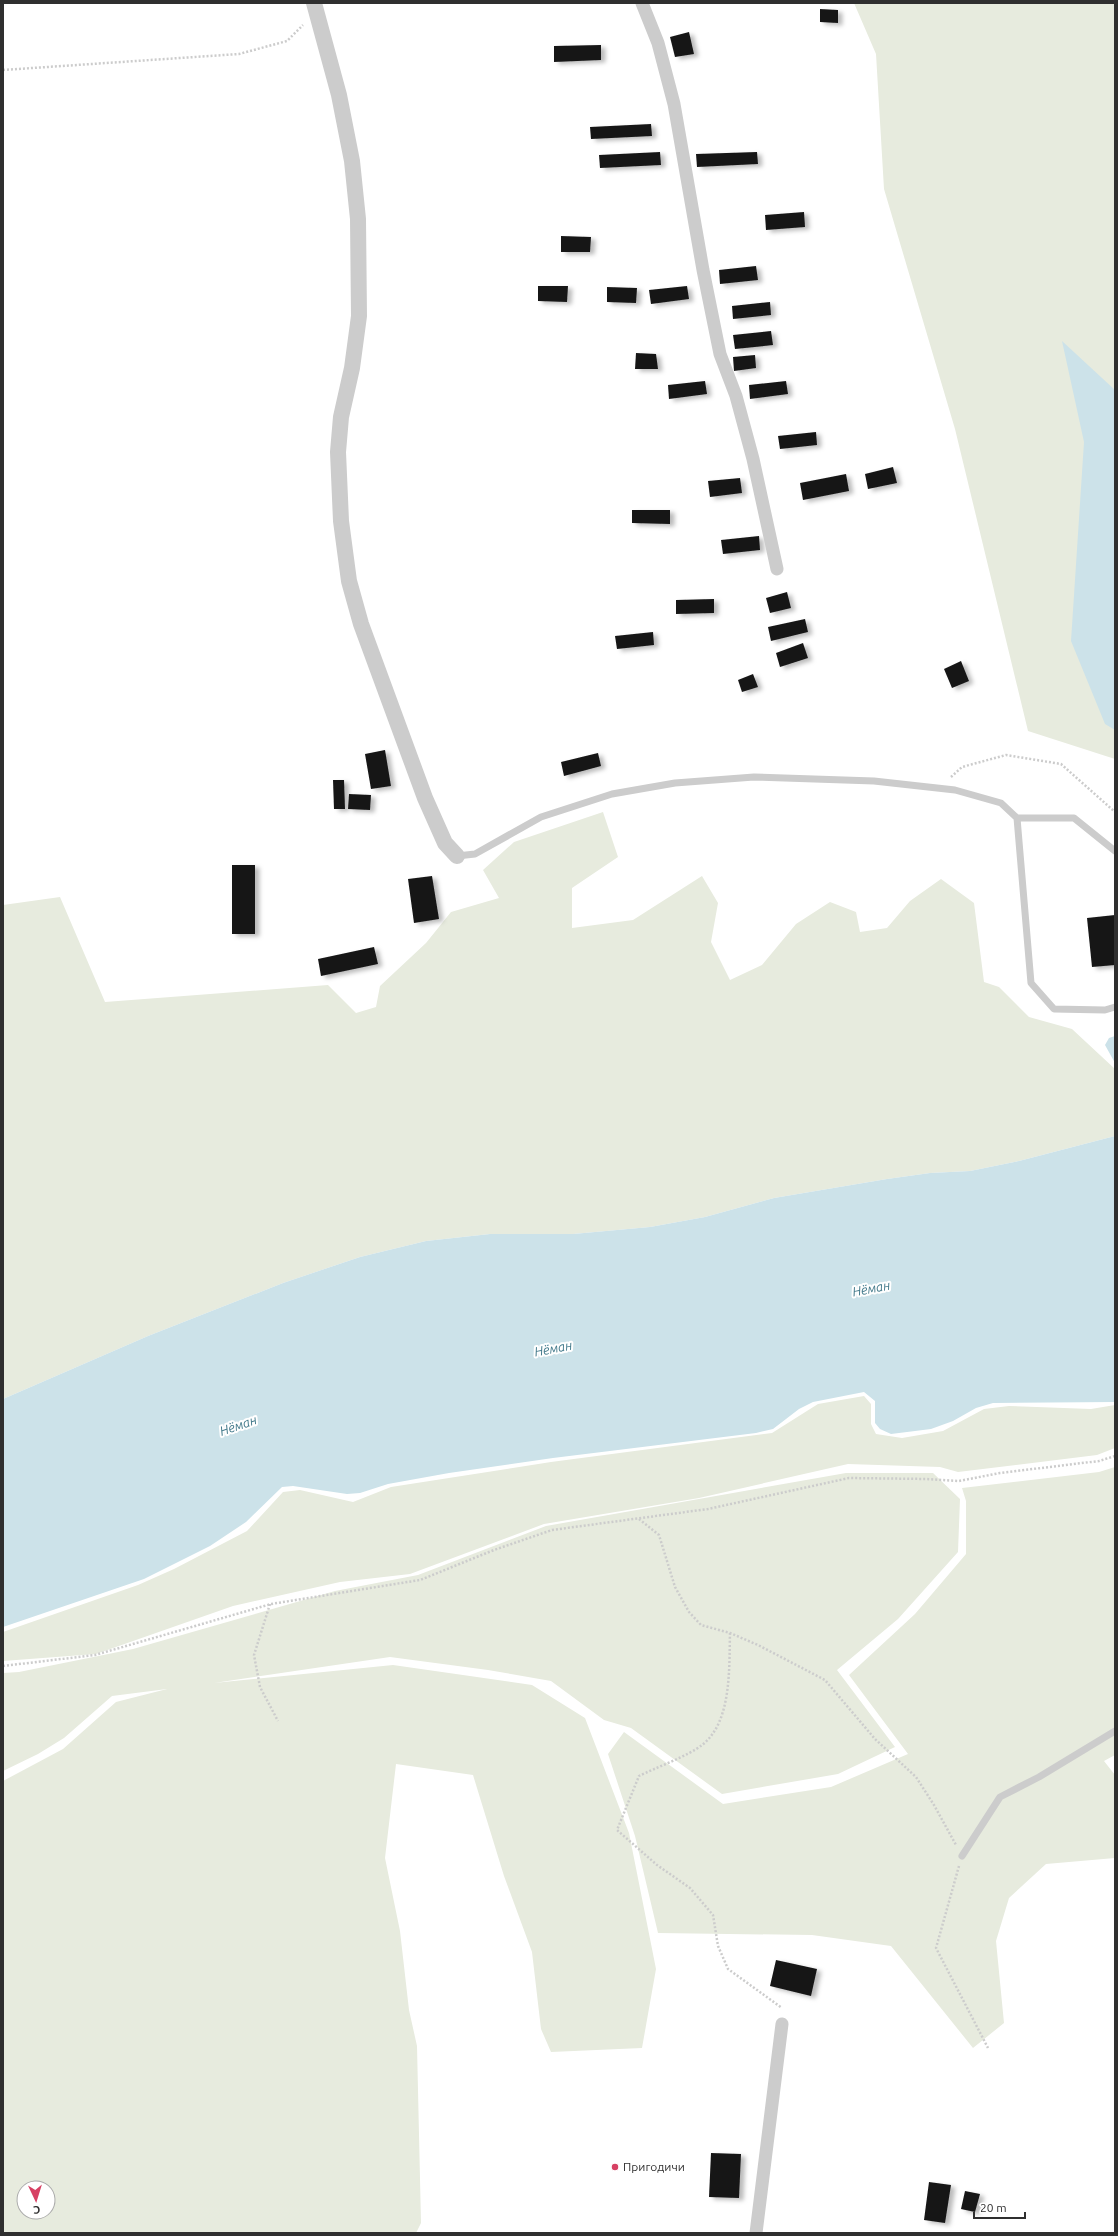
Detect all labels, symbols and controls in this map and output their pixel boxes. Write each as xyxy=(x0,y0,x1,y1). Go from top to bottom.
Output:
water label: Нёман xyxy=(851,1277,891,1299)
water label: Нёман xyxy=(533,1337,573,1359)
water label: Нёман xyxy=(218,1412,258,1438)
place label: Пригодичи xyxy=(623,2160,685,2173)
marker: Пригодичи xyxy=(610,2162,620,2172)
north arrow xyxy=(16,2180,56,2220)
scale bar xyxy=(974,2194,1025,2220)
text: 20 m xyxy=(980,2201,1007,2214)
text: С xyxy=(33,2204,41,2216)

